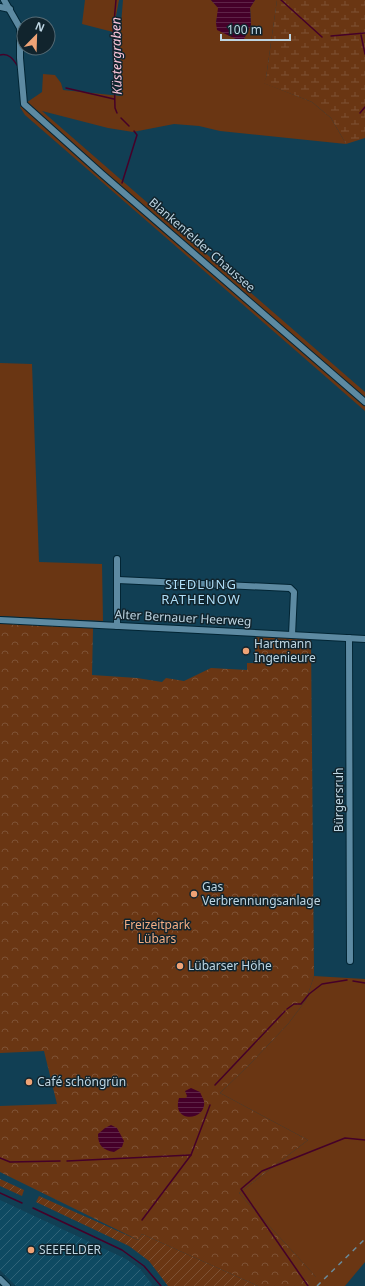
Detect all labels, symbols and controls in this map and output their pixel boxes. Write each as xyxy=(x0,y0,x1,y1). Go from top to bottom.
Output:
north arrow xyxy=(16,16,56,56)
scale bar xyxy=(221,16,290,42)
water label: Küstergraben xyxy=(106,17,126,95)
text: N xyxy=(33,18,47,35)
text: 100 m xyxy=(227,21,262,38)
street label: Blankenfelder Chaussee xyxy=(145,194,259,296)
district label: SIEDLUNG RATHENOW xyxy=(161,575,241,608)
street label: Alter Bernauer Heerweg xyxy=(114,605,252,630)
place label: Hartmann Ingenieure xyxy=(254,635,316,666)
marker: Hartmann Ingenieure xyxy=(241,646,251,656)
street label: Bürgersruh xyxy=(330,768,347,832)
place label: Gas Verbrennungsanlage xyxy=(202,878,321,909)
marker: Gas Verbrennungsanlage xyxy=(189,889,199,899)
park label: Freizeitpark Lübars xyxy=(124,916,191,947)
place label: Lübarser Höhe xyxy=(188,957,272,974)
marker: Lübarser Höhe xyxy=(175,961,185,971)
place label: Café schöngrün xyxy=(37,1073,126,1090)
marker: Café schöngrün xyxy=(24,1077,34,1087)
place label: SEEFELDER xyxy=(39,1241,102,1258)
marker: SEEFELDER xyxy=(26,1245,36,1255)

